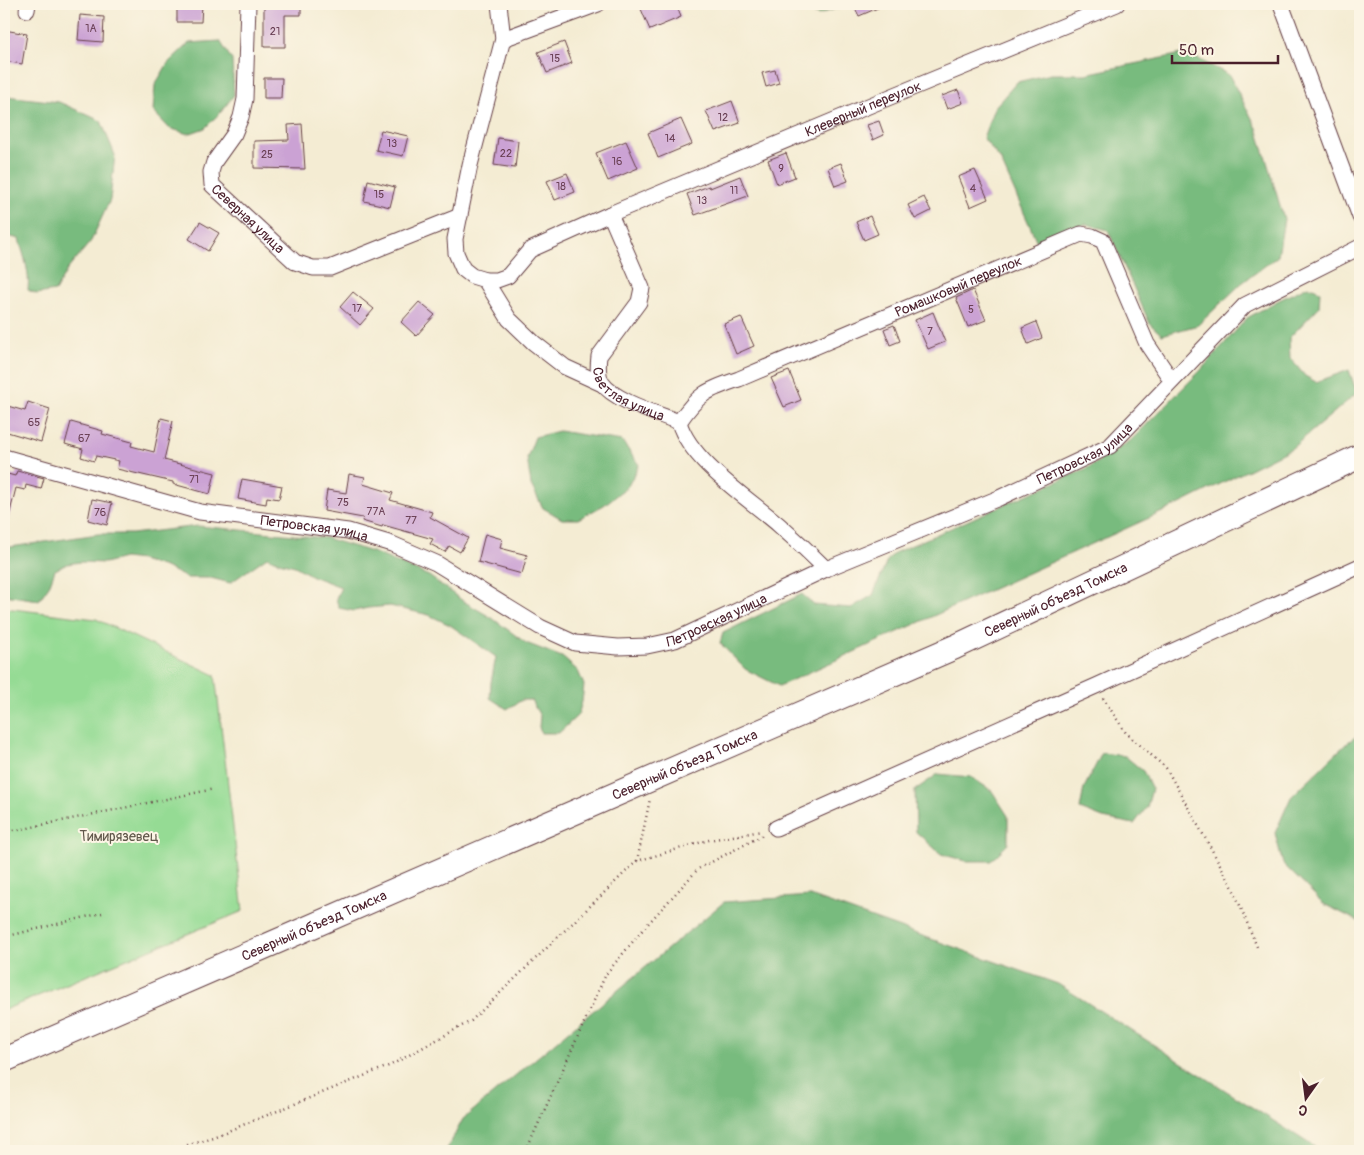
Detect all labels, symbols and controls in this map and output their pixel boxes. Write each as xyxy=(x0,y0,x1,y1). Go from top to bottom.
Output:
house number: 1А xyxy=(85,22,97,35)
house number: 21 xyxy=(270,25,280,38)
scale bar xyxy=(1172,32,1278,64)
text: 50 m xyxy=(1179,41,1214,60)
house number: 15 xyxy=(550,52,560,65)
street label: Клеверный переулок xyxy=(802,77,924,141)
house number: 12 xyxy=(718,111,728,124)
house number: 14 xyxy=(665,132,676,145)
house number: 13 xyxy=(387,137,397,150)
house number: 22 xyxy=(500,147,512,160)
house number: 25 xyxy=(261,148,273,161)
house number: 16 xyxy=(612,155,622,168)
house number: 9 xyxy=(778,162,784,175)
house number: 18 xyxy=(556,180,566,193)
street label: Северная улица xyxy=(208,181,288,257)
house number: 4 xyxy=(970,182,977,195)
house number: 11 xyxy=(730,184,738,197)
house number: 15 xyxy=(374,188,384,201)
house number: 13 xyxy=(697,194,707,207)
street label: Ромашковый переулок xyxy=(892,252,1024,321)
house number: 17 xyxy=(352,302,362,315)
house number: 5 xyxy=(968,303,974,316)
house number: 7 xyxy=(927,325,933,338)
street label: Светлая улица xyxy=(589,366,667,425)
house number: 65 xyxy=(28,416,40,429)
street label: Петровская улица xyxy=(1034,420,1136,488)
house number: 67 xyxy=(78,432,90,445)
house number: 71 xyxy=(189,473,199,486)
house number: 75 xyxy=(337,496,349,509)
house number: 77А xyxy=(367,505,385,518)
house number: 76 xyxy=(94,506,106,519)
street label: Петровская улица xyxy=(259,512,370,545)
house number: 77 xyxy=(405,514,417,527)
street label: Северный объезд Томска xyxy=(981,559,1130,641)
street label: Петровская улица xyxy=(665,590,770,651)
street label: Северный объезд Томска xyxy=(610,726,760,804)
park label: Тимирязевец xyxy=(80,828,159,845)
street label: Северный объезд Томска xyxy=(239,887,389,965)
north arrow xyxy=(1282,1072,1332,1122)
text: С xyxy=(1296,1101,1309,1119)

